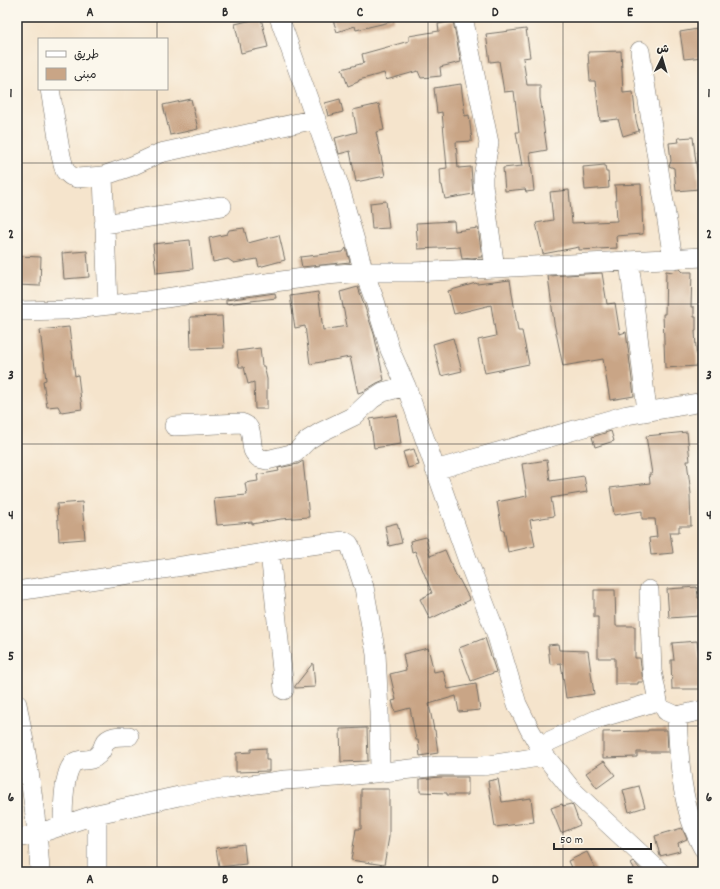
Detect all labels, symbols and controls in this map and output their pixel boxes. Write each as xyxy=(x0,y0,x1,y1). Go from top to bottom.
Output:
text: A xyxy=(86,4,94,23)
text: B xyxy=(222,4,228,23)
text: C xyxy=(357,4,364,23)
text: D xyxy=(492,4,499,23)
text: E xyxy=(627,4,634,23)
legend xyxy=(38,38,168,90)
north arrow xyxy=(642,38,682,78)
text: ش xyxy=(656,42,669,59)
text: طريق xyxy=(74,47,99,64)
text: مبنى xyxy=(74,67,97,84)
text: 1 xyxy=(10,85,13,104)
text: 1 xyxy=(708,85,711,104)
text: 2 xyxy=(8,226,14,245)
text: 2 xyxy=(706,226,712,245)
text: 3 xyxy=(8,367,14,386)
text: 3 xyxy=(706,367,712,386)
text: 4 xyxy=(8,507,14,526)
text: 4 xyxy=(706,507,712,526)
text: 5 xyxy=(8,648,14,667)
text: 5 xyxy=(706,648,712,667)
text: 6 xyxy=(8,789,15,808)
text: 6 xyxy=(706,789,713,808)
scale bar xyxy=(554,825,651,851)
text: 50 m xyxy=(560,832,583,849)
text: A xyxy=(86,871,94,889)
text: B xyxy=(222,871,228,889)
text: C xyxy=(357,871,364,889)
text: D xyxy=(492,871,499,889)
text: E xyxy=(627,871,634,889)

